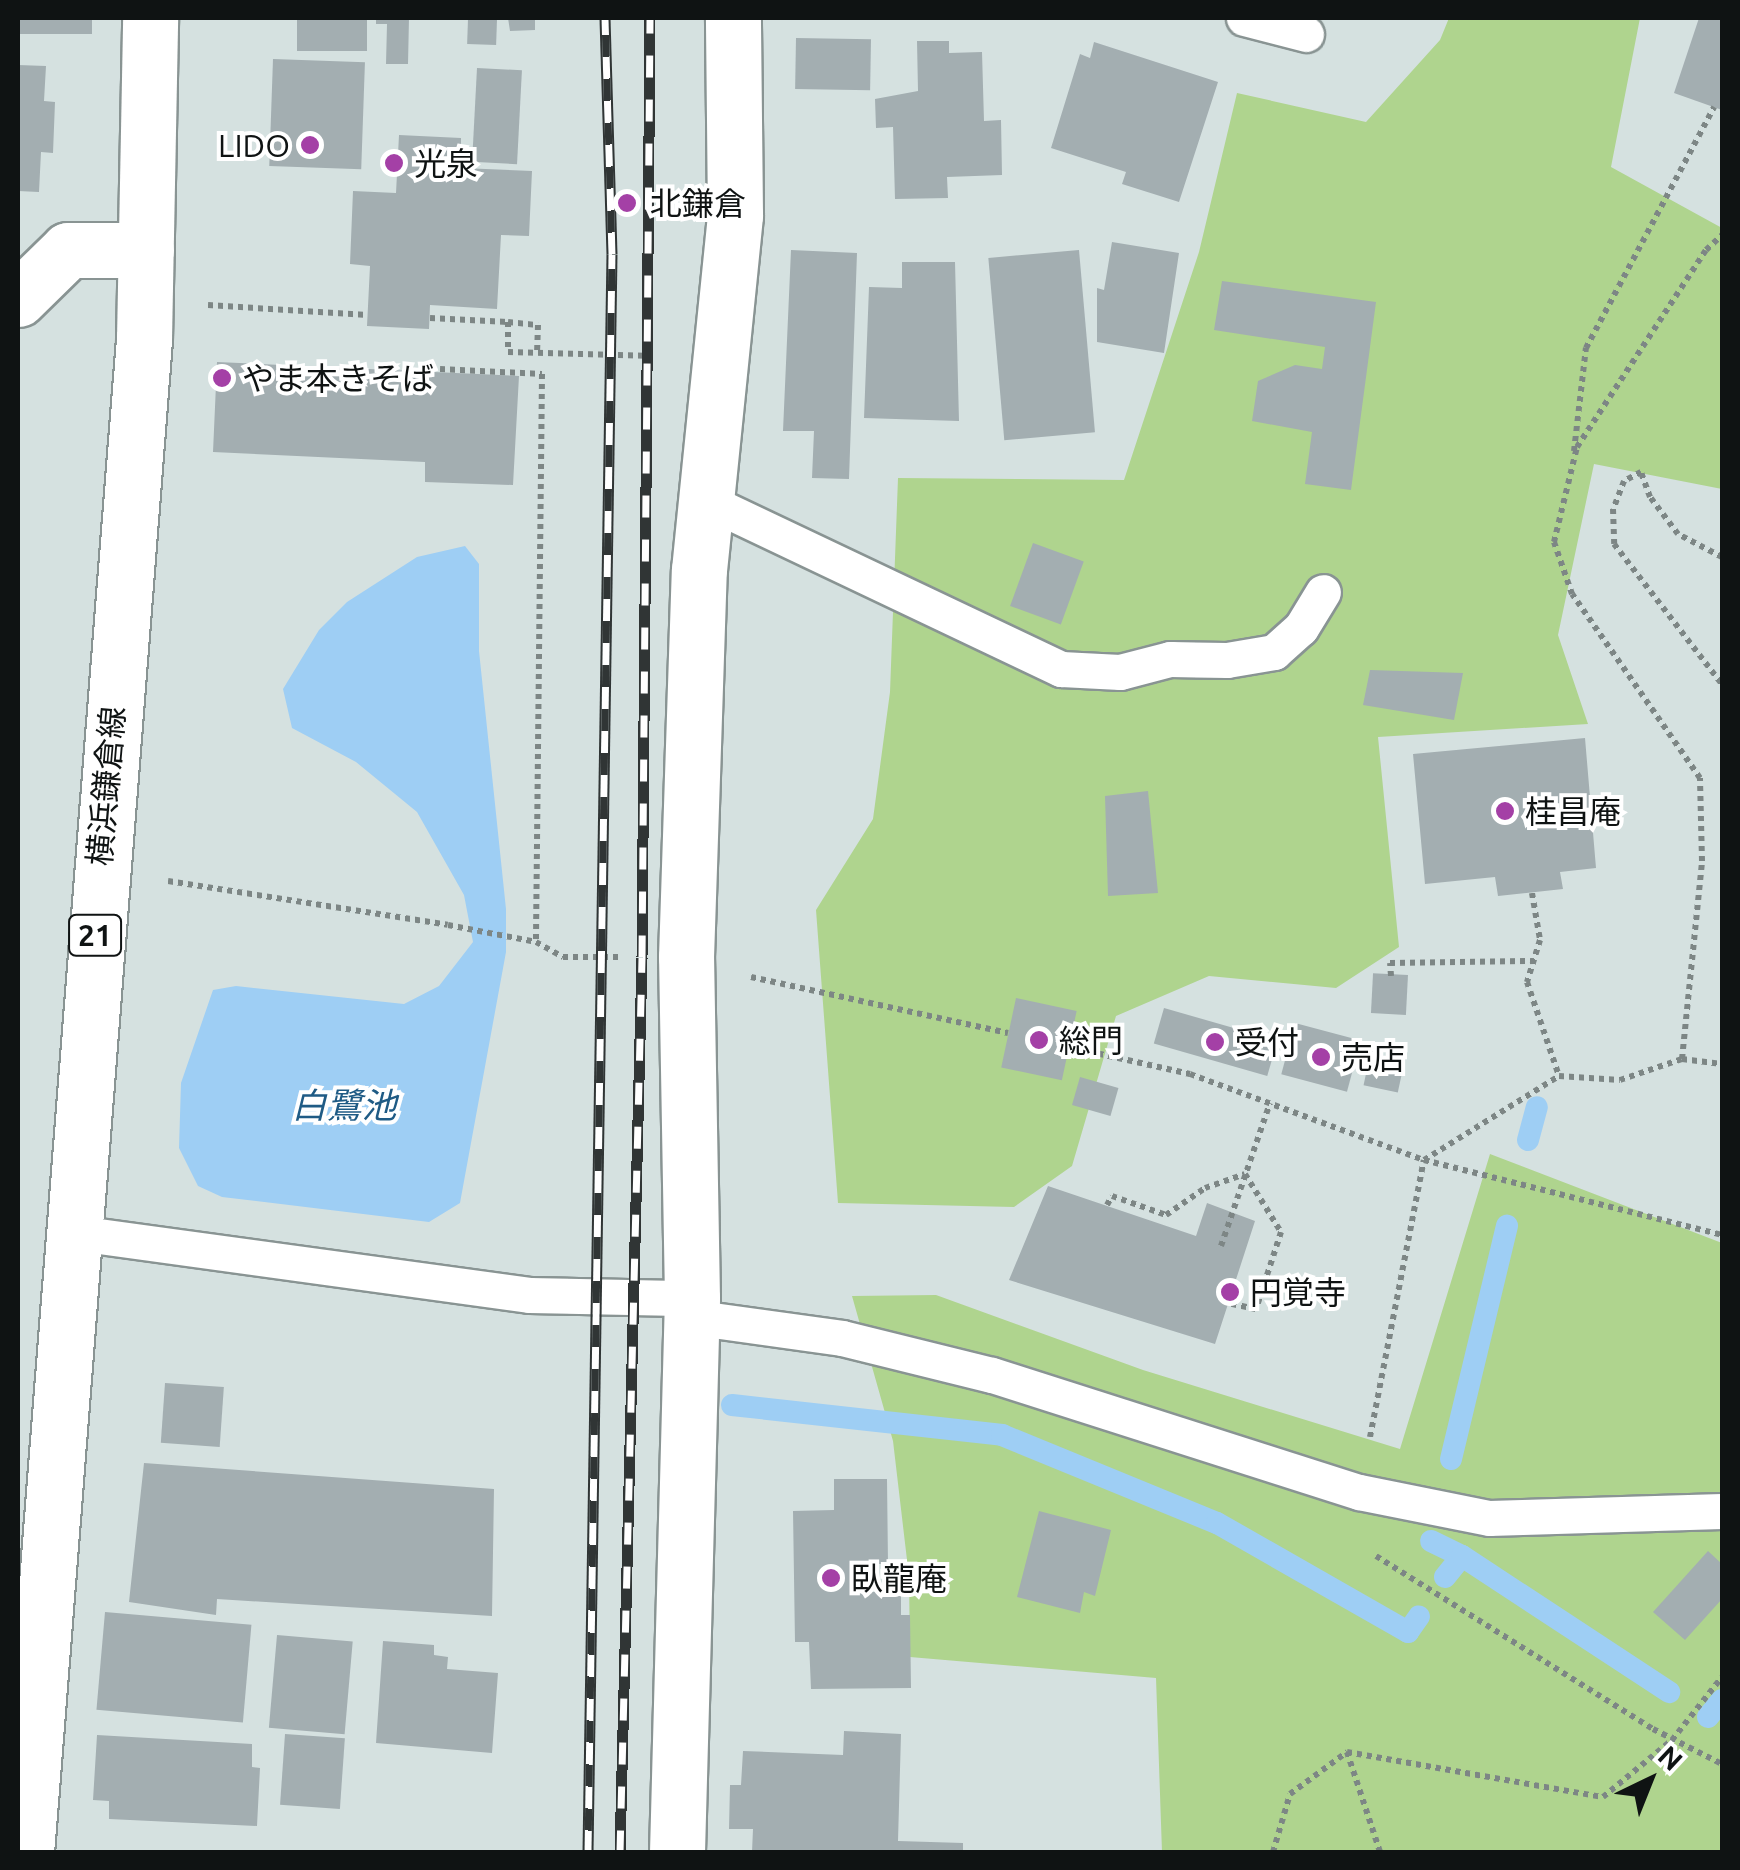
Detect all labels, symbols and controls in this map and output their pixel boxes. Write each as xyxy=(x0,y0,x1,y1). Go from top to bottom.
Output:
place label: LIDO xyxy=(218,126,290,164)
marker: LIDO xyxy=(299,134,321,156)
place label: 光泉 xyxy=(414,144,478,182)
marker: 光泉 xyxy=(383,152,405,174)
place label: 北鎌倉 xyxy=(650,184,746,222)
marker: 北鎌倉 xyxy=(614,190,640,216)
place label: やま本きそば xyxy=(242,359,434,397)
marker: やま本きそば xyxy=(211,367,233,389)
street label: 横浜鎌倉線 xyxy=(80,705,132,867)
place label: 桂昌庵 xyxy=(1525,792,1621,830)
marker: 桂昌庵 xyxy=(1494,800,1516,822)
road number: 21 xyxy=(68,910,122,960)
place label: 総門 xyxy=(1059,1021,1123,1059)
place label: 受付 xyxy=(1235,1023,1299,1061)
marker: 総門 xyxy=(1028,1029,1050,1051)
marker: 受付 xyxy=(1204,1031,1226,1053)
place label: 売店 xyxy=(1341,1038,1405,1076)
marker: 売店 xyxy=(1310,1046,1332,1068)
water label: 白鷺池 xyxy=(292,1084,396,1126)
place label: 円覚寺 xyxy=(1250,1273,1346,1311)
marker: 円覚寺 xyxy=(1219,1281,1241,1303)
place label: 臥龍庵 xyxy=(851,1559,947,1597)
marker: 臥龍庵 xyxy=(820,1567,842,1589)
north arrow xyxy=(1600,1730,1700,1830)
text: N xyxy=(1653,1739,1689,1776)

